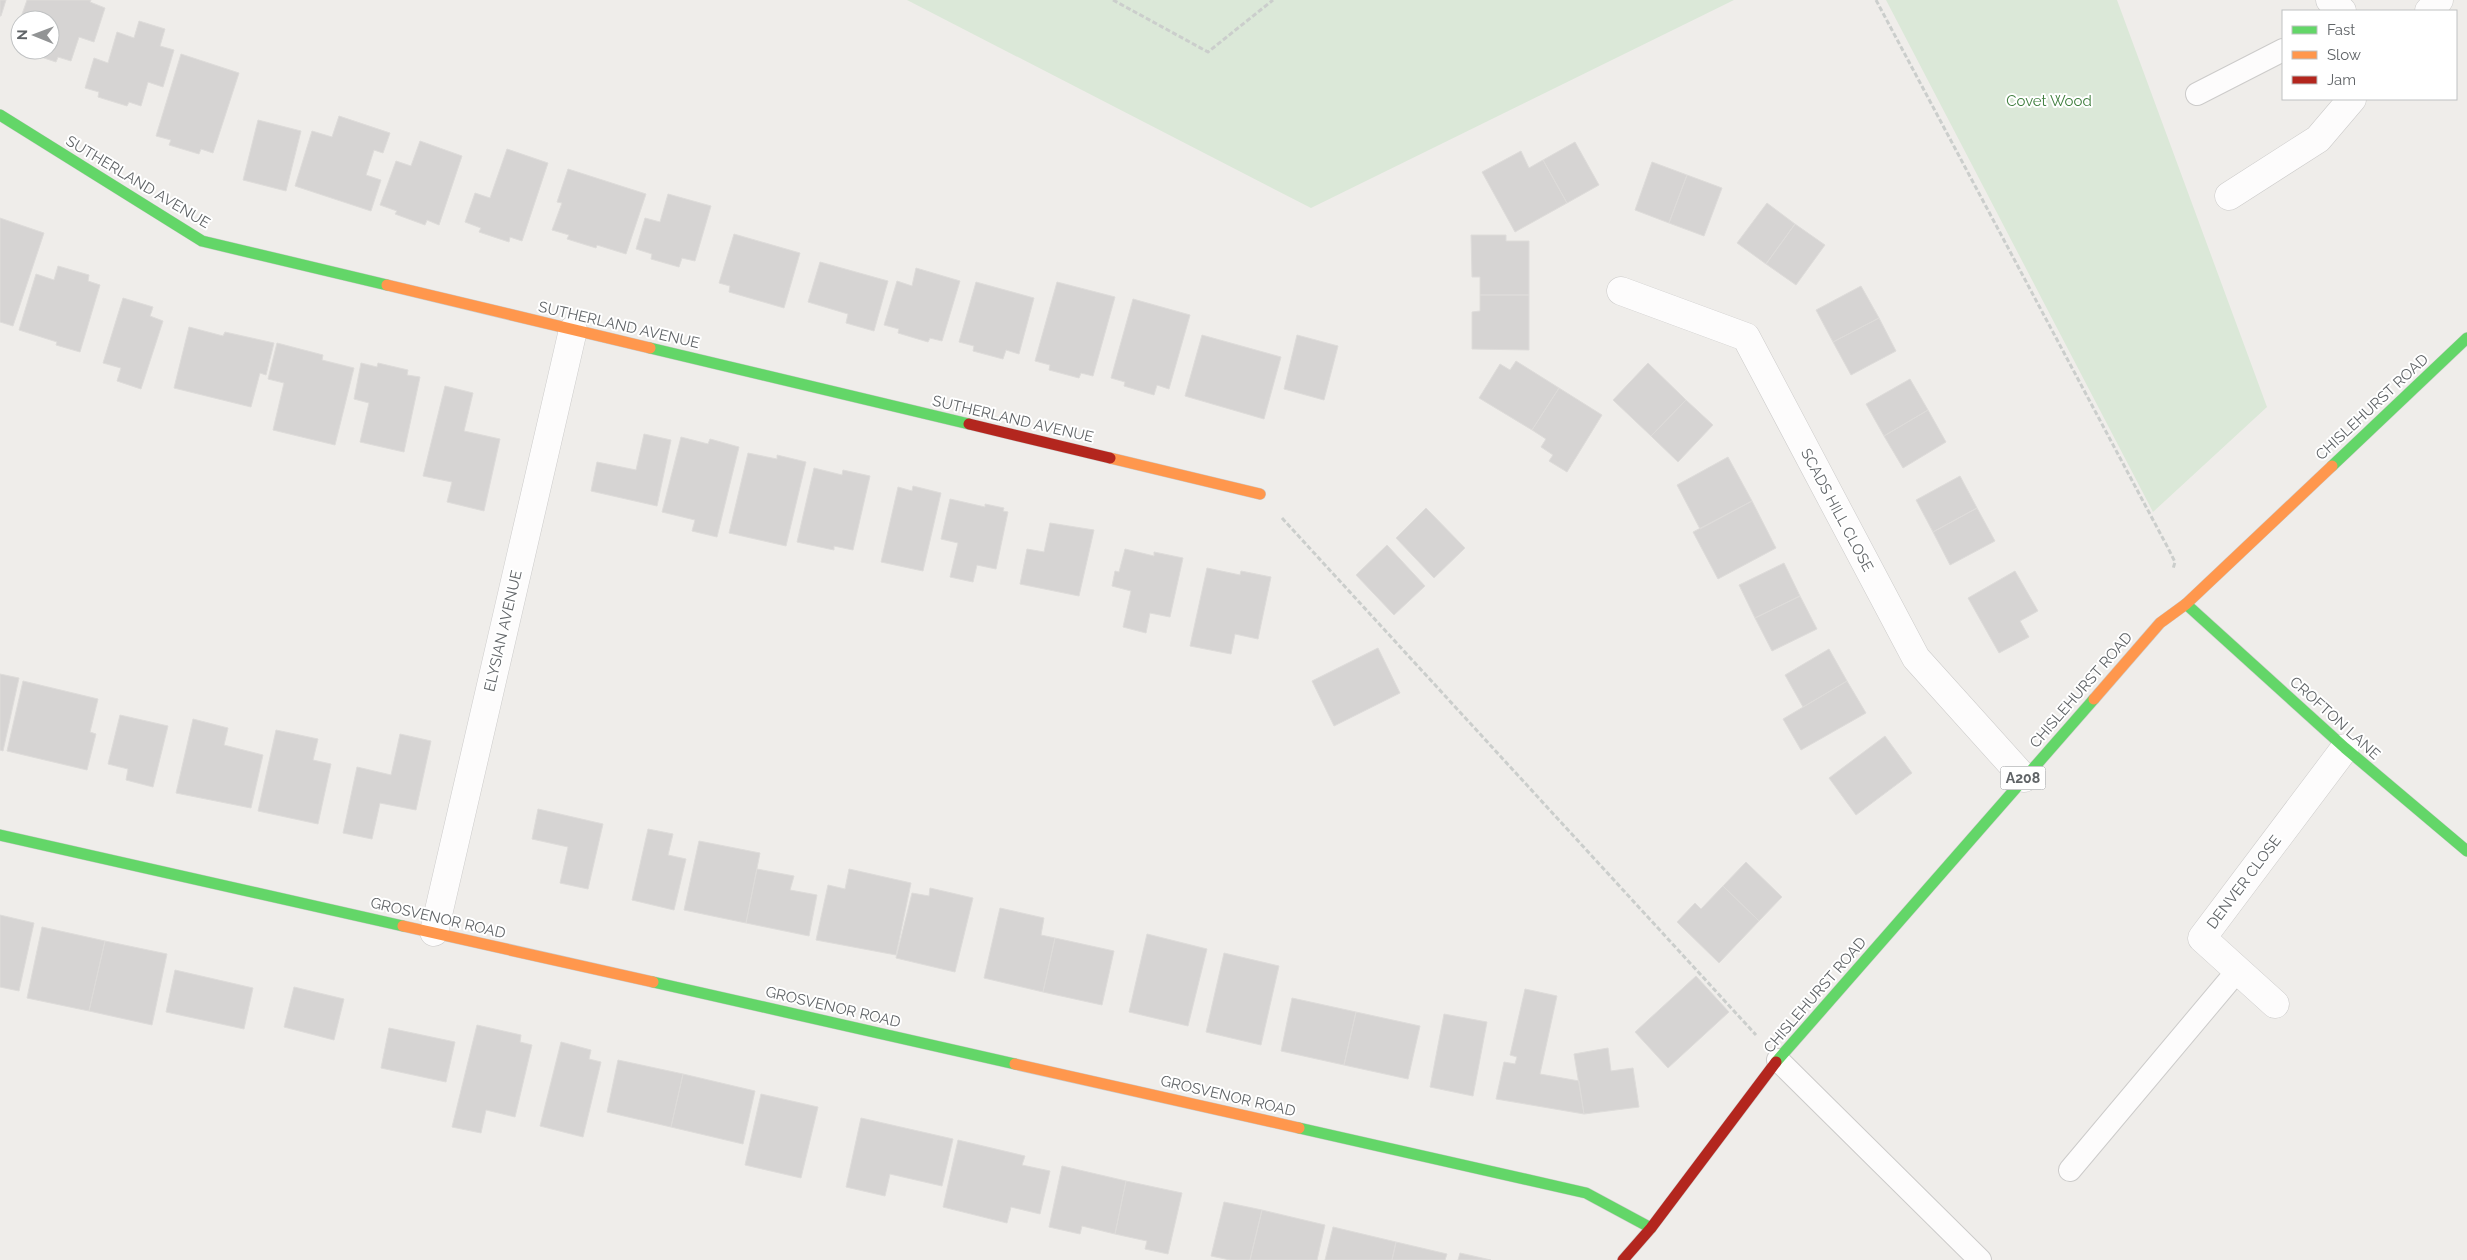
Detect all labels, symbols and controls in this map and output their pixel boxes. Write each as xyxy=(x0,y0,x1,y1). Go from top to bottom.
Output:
north arrow xyxy=(10,10,60,60)
legend xyxy=(2282,10,2457,100)
text: Fast xyxy=(2327,21,2355,39)
text: N xyxy=(14,29,30,40)
text: Slow xyxy=(2327,46,2361,64)
text: Jam xyxy=(2327,71,2356,89)
park label: Covet Wood xyxy=(2006,92,2092,110)
street label: SUTHERLAND AVENUE xyxy=(63,132,213,232)
street label: SUTHERLAND AVENUE xyxy=(537,298,701,352)
street label: CHISLEHURST ROAD xyxy=(2312,350,2432,464)
street label: SUTHERLAND AVENUE xyxy=(931,392,1095,446)
street label: SCADS HILL CLOSE xyxy=(1797,445,1877,575)
street label: ELYSIAN AVENUE xyxy=(480,569,526,693)
street label: CHISLEHURST ROAD xyxy=(2026,628,2136,752)
street label: CROFTON LANE xyxy=(2286,673,2384,763)
road number: A208 xyxy=(2000,766,2046,790)
street label: DENVER CLOSE xyxy=(2203,832,2285,932)
street label: GROSVENOR ROAD xyxy=(369,894,508,942)
street label: CHISLEHURST ROAD xyxy=(1760,933,1870,1057)
street label: GROSVENOR ROAD xyxy=(764,983,903,1031)
street label: GROSVENOR ROAD xyxy=(1159,1072,1298,1120)

